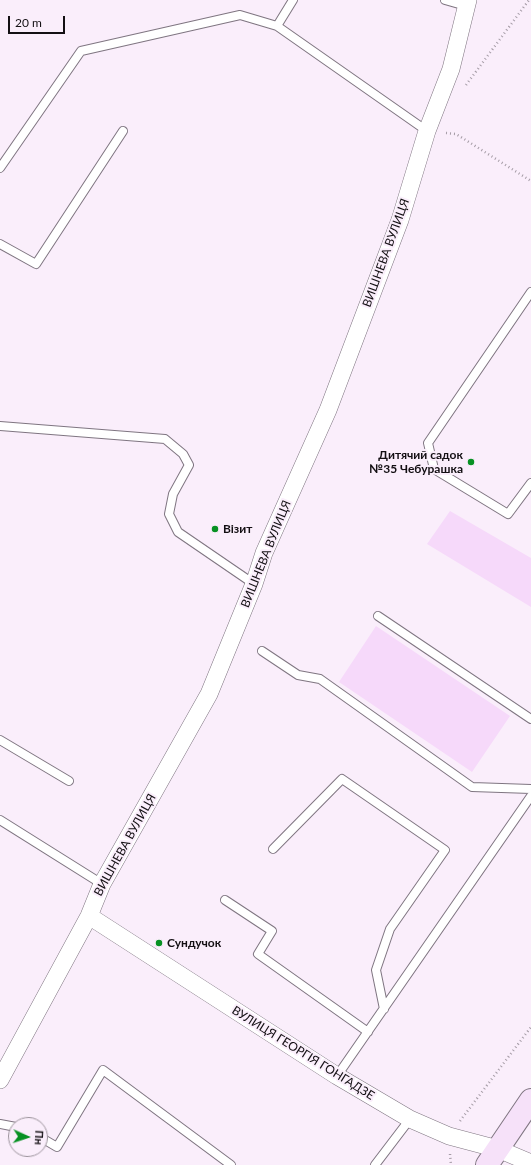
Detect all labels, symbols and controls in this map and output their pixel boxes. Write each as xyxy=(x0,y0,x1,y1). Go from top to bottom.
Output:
scale bar xyxy=(10,8,67,34)
text: 20 m xyxy=(15,15,42,30)
street label: ВИШНЕВА ВУЛИЦЯ xyxy=(360,197,412,309)
place label: Дитячий садок №35 Чебурашка xyxy=(369,448,463,476)
marker: Дитячий садок №35 Чебурашка xyxy=(466,457,476,467)
street label: ВИШНЕВА ВУЛИЦЯ xyxy=(238,498,294,610)
place label: Візит xyxy=(223,522,252,536)
marker: Візит xyxy=(210,524,220,534)
street label: ВИШНЕВА ВУЛИЦЯ xyxy=(91,792,159,898)
place label: Сундучок xyxy=(167,936,221,950)
marker: Сундучок xyxy=(154,938,164,948)
street label: ВУЛИЦЯ ГЕОРГІЯ ГОНГАДЗЕ xyxy=(229,1003,377,1103)
north arrow xyxy=(8,1117,48,1157)
text: Пн xyxy=(33,1130,46,1145)

